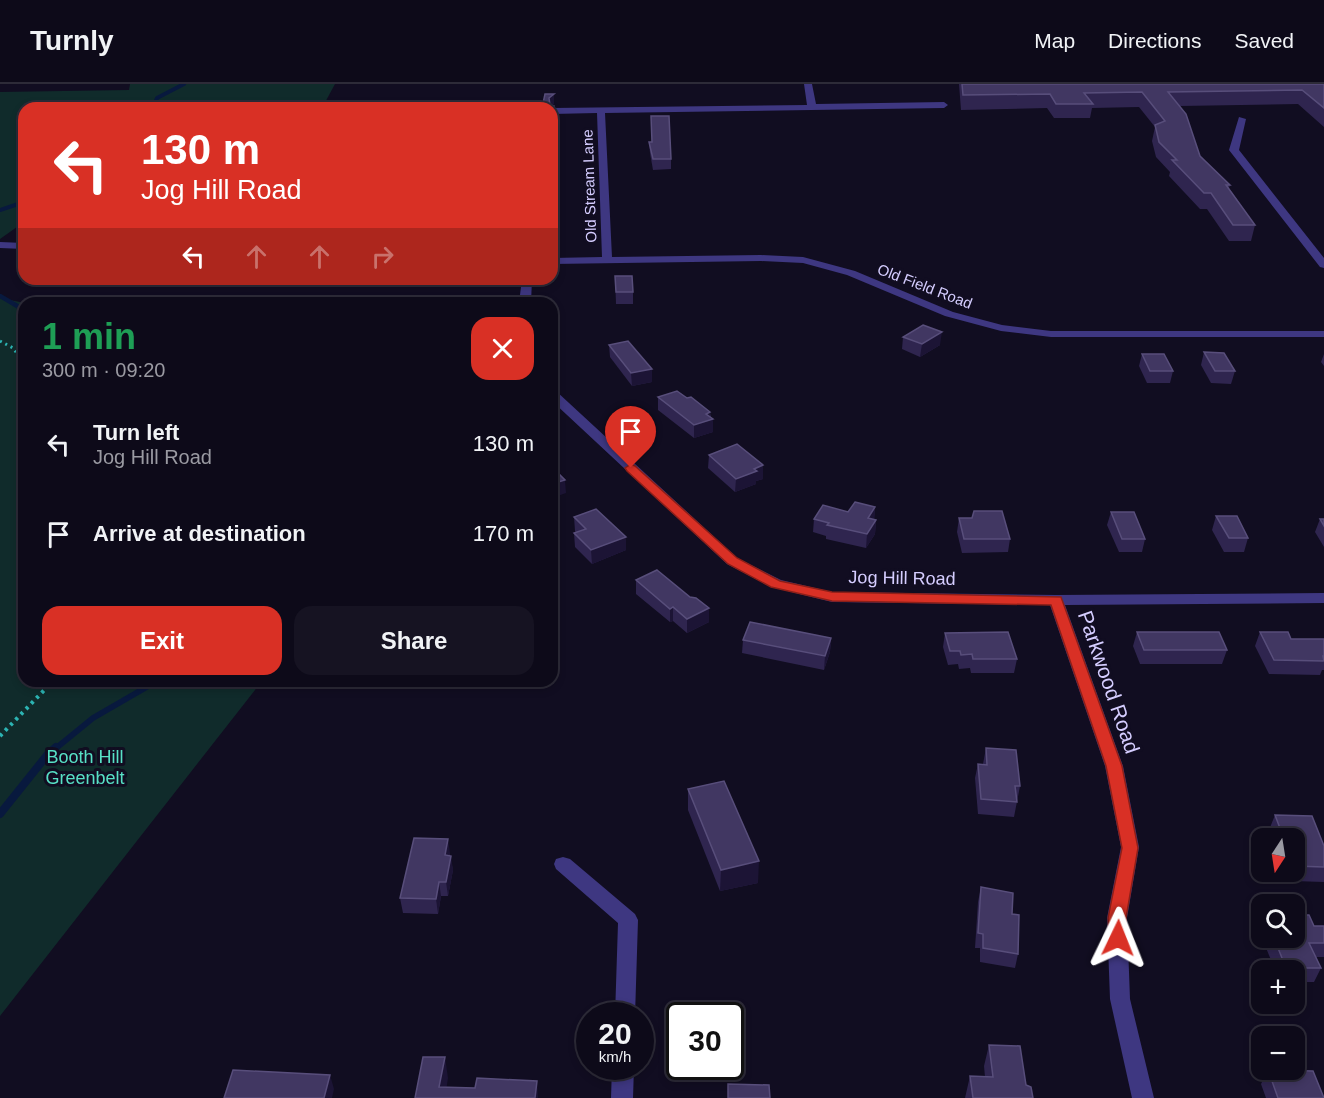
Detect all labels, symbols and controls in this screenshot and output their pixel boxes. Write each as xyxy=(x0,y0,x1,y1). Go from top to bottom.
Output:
text: Turnly xyxy=(30,25,113,56)
text: Map xyxy=(1034,29,1075,52)
text: Directions xyxy=(1108,29,1201,52)
text: Saved xyxy=(1234,29,1294,52)
icon: left xyxy=(42,126,120,204)
text: 130 m xyxy=(141,126,260,173)
street label: Old Stream Lane xyxy=(579,129,599,243)
text: Jog Hill Road xyxy=(141,175,302,205)
icon: left xyxy=(177,240,210,273)
icon: ahead xyxy=(240,240,273,273)
icon: ahead xyxy=(303,240,336,273)
icon: right xyxy=(366,240,399,273)
street label: Old Field Road xyxy=(875,260,975,312)
text: 1 min xyxy=(42,316,136,357)
button: close xyxy=(471,317,534,380)
text: 300 m · 09:20 xyxy=(42,359,165,381)
pin xyxy=(605,406,656,468)
icon: arrive xyxy=(614,415,647,448)
text: Turn left xyxy=(93,420,179,445)
icon: left xyxy=(42,428,75,461)
text: 130 m xyxy=(473,431,534,456)
text: Jog Hill Road xyxy=(93,446,212,468)
icon: arrive xyxy=(42,518,75,551)
text: Arrive at destination xyxy=(93,521,306,546)
text: 170 m xyxy=(473,521,534,546)
street label: Jog Hill Road xyxy=(848,567,956,589)
button: Exit xyxy=(42,606,282,675)
button: Share xyxy=(294,606,534,675)
street label: Parkwood Road xyxy=(1074,608,1144,756)
park label: Booth Hill Greenbelt xyxy=(45,747,125,788)
north arrow xyxy=(1251,828,1305,882)
map controls xyxy=(1251,828,1305,1080)
button: search xyxy=(1251,894,1305,948)
position arrow xyxy=(1086,906,1150,970)
button: + xyxy=(1251,960,1305,1014)
speed limit sign: 30 xyxy=(666,1002,744,1080)
text: 20 xyxy=(598,1017,632,1050)
button: − xyxy=(1251,1026,1305,1080)
text: km/h xyxy=(599,1048,631,1065)

